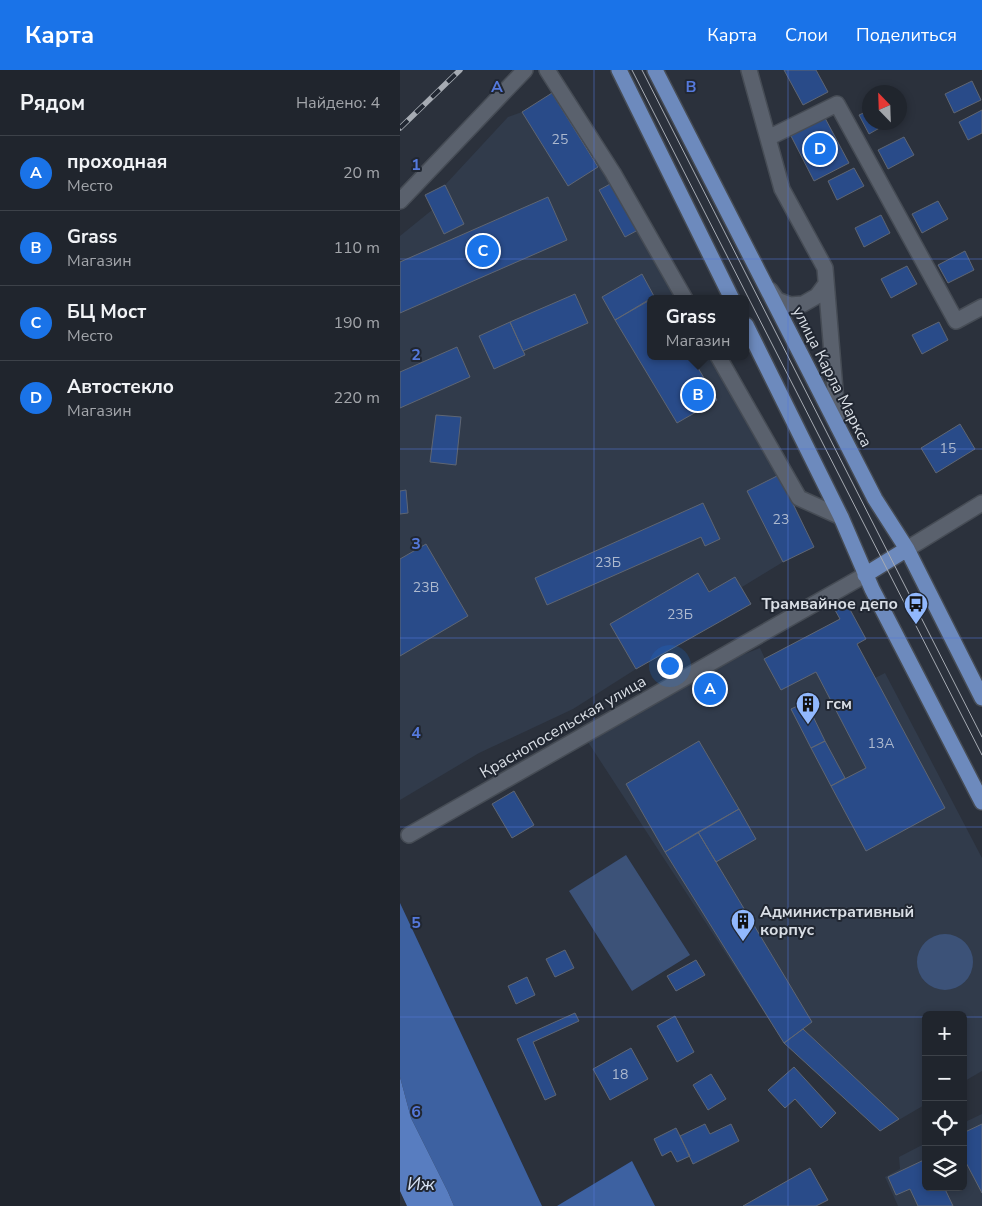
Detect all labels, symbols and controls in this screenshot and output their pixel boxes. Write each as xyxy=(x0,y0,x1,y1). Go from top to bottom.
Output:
text: Карта xyxy=(25,19,94,51)
text: Карта xyxy=(707,23,757,47)
text: Слои xyxy=(785,23,828,47)
text: Поделиться xyxy=(856,23,957,47)
text: A xyxy=(491,76,503,98)
text: B xyxy=(685,76,697,98)
north arrow xyxy=(862,85,907,130)
text: Рядом xyxy=(20,89,85,117)
text: Найдено: 4 xyxy=(296,92,380,114)
house number: 25 xyxy=(552,130,568,149)
pin: D xyxy=(804,130,836,168)
text: проходная xyxy=(67,149,167,175)
text: 1 xyxy=(411,154,421,176)
text: A xyxy=(30,162,42,184)
text: 20 m xyxy=(343,162,380,184)
text: Место xyxy=(67,175,113,197)
text: Grass xyxy=(67,224,117,250)
pin: C xyxy=(467,232,499,270)
text: B xyxy=(30,237,42,259)
text: 110 m xyxy=(333,237,380,259)
text: Магазин xyxy=(67,250,132,272)
popup xyxy=(647,295,749,360)
text: БЦ Мост xyxy=(67,299,146,325)
street label: улица Карла Маркса xyxy=(787,303,877,451)
text: Grass xyxy=(666,304,716,330)
text: C xyxy=(31,312,41,334)
text: 190 m xyxy=(333,312,380,334)
text: Место xyxy=(67,325,113,347)
text: Магазин xyxy=(666,330,730,352)
text: 2 xyxy=(411,344,421,366)
text: Автостекло xyxy=(67,374,174,400)
pin: B xyxy=(682,376,714,414)
text: D xyxy=(30,387,42,409)
text: 220 m xyxy=(333,387,380,409)
text: Магазин xyxy=(67,400,132,422)
house number: 15 xyxy=(940,439,956,458)
house number: 23 xyxy=(773,510,789,529)
text: 3 xyxy=(411,533,421,555)
house number: 23Б xyxy=(595,553,621,572)
house number: 23В xyxy=(413,578,439,597)
bus stop icon: Трамвайное депо xyxy=(903,591,929,625)
place label: Трамвайное депо xyxy=(762,593,898,615)
house number: 23Б xyxy=(667,605,693,624)
your location xyxy=(657,653,683,679)
street label: Краснопосельская улица xyxy=(476,670,650,784)
pin: A xyxy=(694,670,726,708)
building icon: гсм xyxy=(795,691,821,725)
place label: гсм xyxy=(826,693,852,715)
text: 4 xyxy=(411,722,421,744)
house number: 13А xyxy=(867,734,895,753)
place label: Административный корпус xyxy=(760,901,914,941)
building icon: Административный корпус xyxy=(730,908,756,942)
text: 5 xyxy=(411,912,421,934)
map controls xyxy=(922,1011,967,1191)
button: + xyxy=(922,1011,967,1056)
button: − xyxy=(922,1056,967,1101)
house number: 18 xyxy=(612,1065,628,1084)
text: 6 xyxy=(411,1101,421,1123)
button: locate xyxy=(922,1101,967,1146)
button: layers xyxy=(922,1146,967,1191)
water label: Иж xyxy=(407,1172,436,1196)

